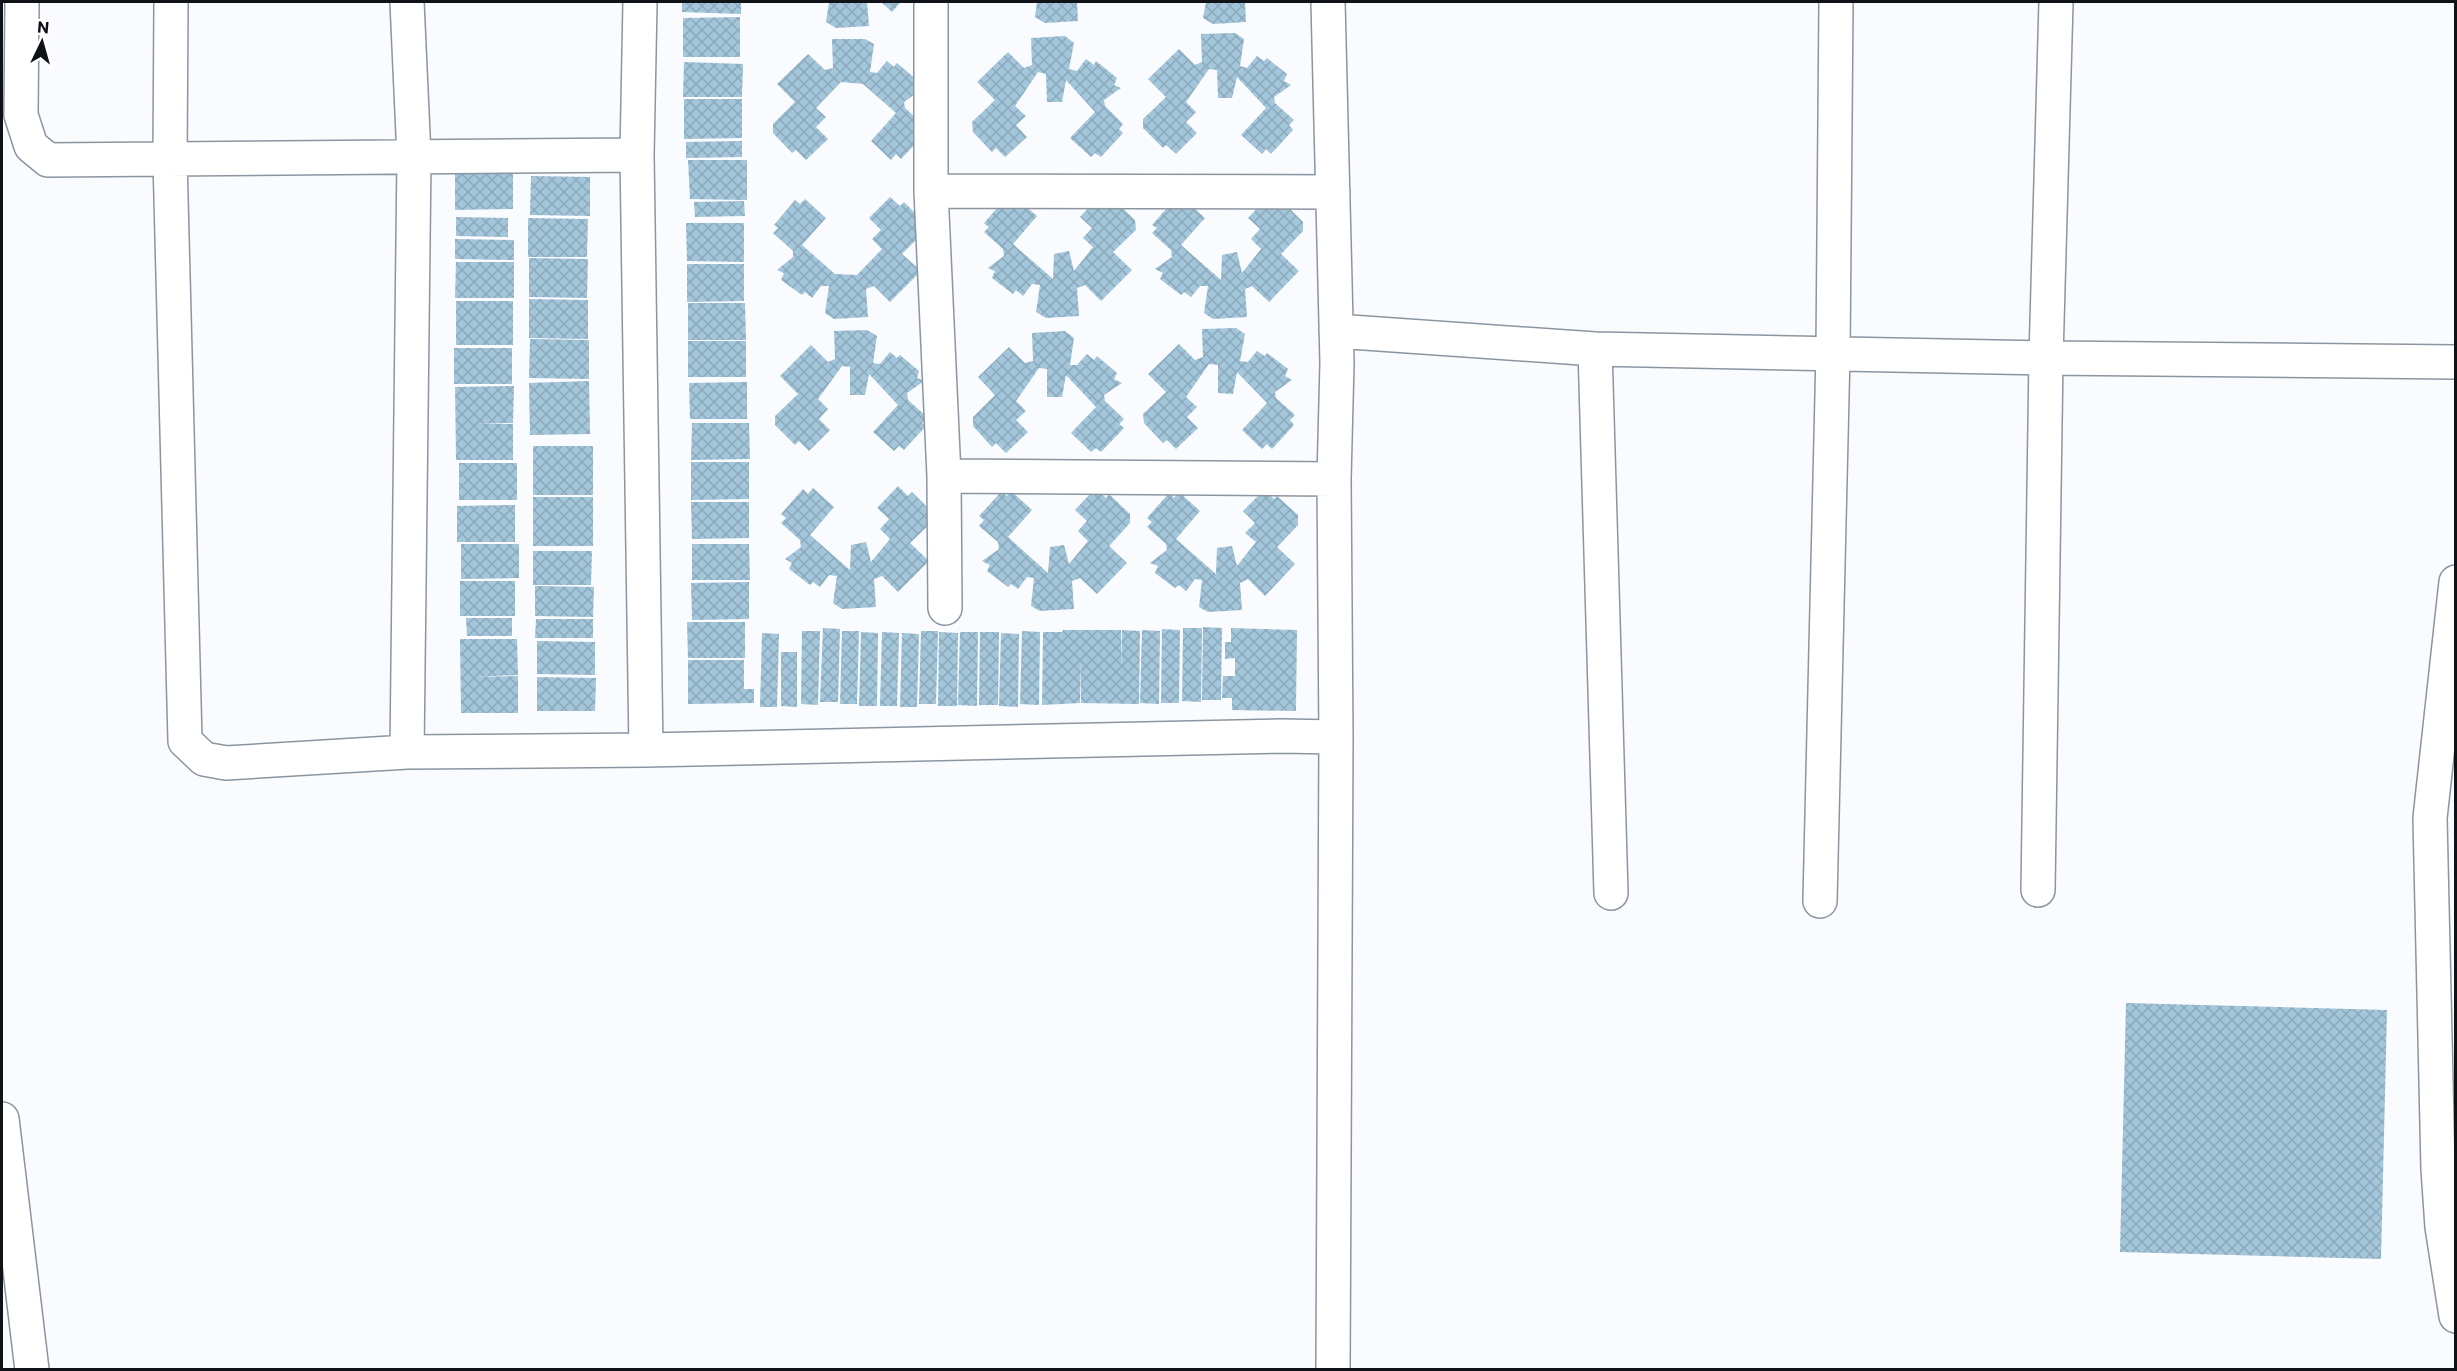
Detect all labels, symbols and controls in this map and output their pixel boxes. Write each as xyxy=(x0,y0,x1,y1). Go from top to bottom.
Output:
north arrow xyxy=(12,12,72,72)
text: N xyxy=(37,17,50,37)

